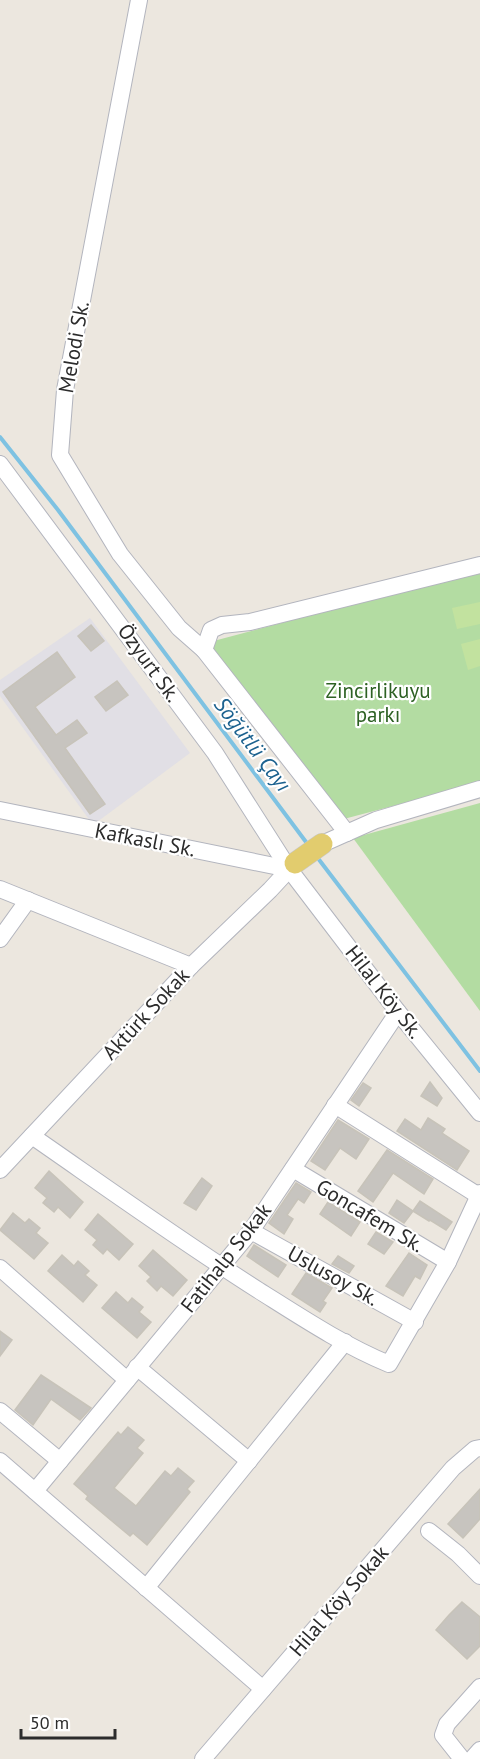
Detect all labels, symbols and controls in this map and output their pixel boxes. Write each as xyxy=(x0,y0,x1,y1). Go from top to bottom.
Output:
street label: Melodi Sk. xyxy=(52,299,95,395)
street label: Özyurt Sk. xyxy=(112,618,187,707)
park label: Zincirlikuyu parkı xyxy=(325,677,431,728)
water label: Söğütlü Çayı xyxy=(208,691,298,797)
street label: Kafkaslı Sk. xyxy=(93,817,198,862)
street label: Hilal Köy Sk. xyxy=(340,940,429,1044)
street label: Aktürk Sokak xyxy=(96,962,195,1065)
street label: Goncafem Sk. xyxy=(311,1173,429,1258)
street label: Fatihalp Sokak xyxy=(174,1197,277,1318)
street label: Uslusoy Sk. xyxy=(283,1239,384,1312)
street label: Hilal Köy Sokak xyxy=(283,1540,394,1662)
scale bar xyxy=(21,1702,116,1740)
text: 50 m xyxy=(30,1711,69,1734)

